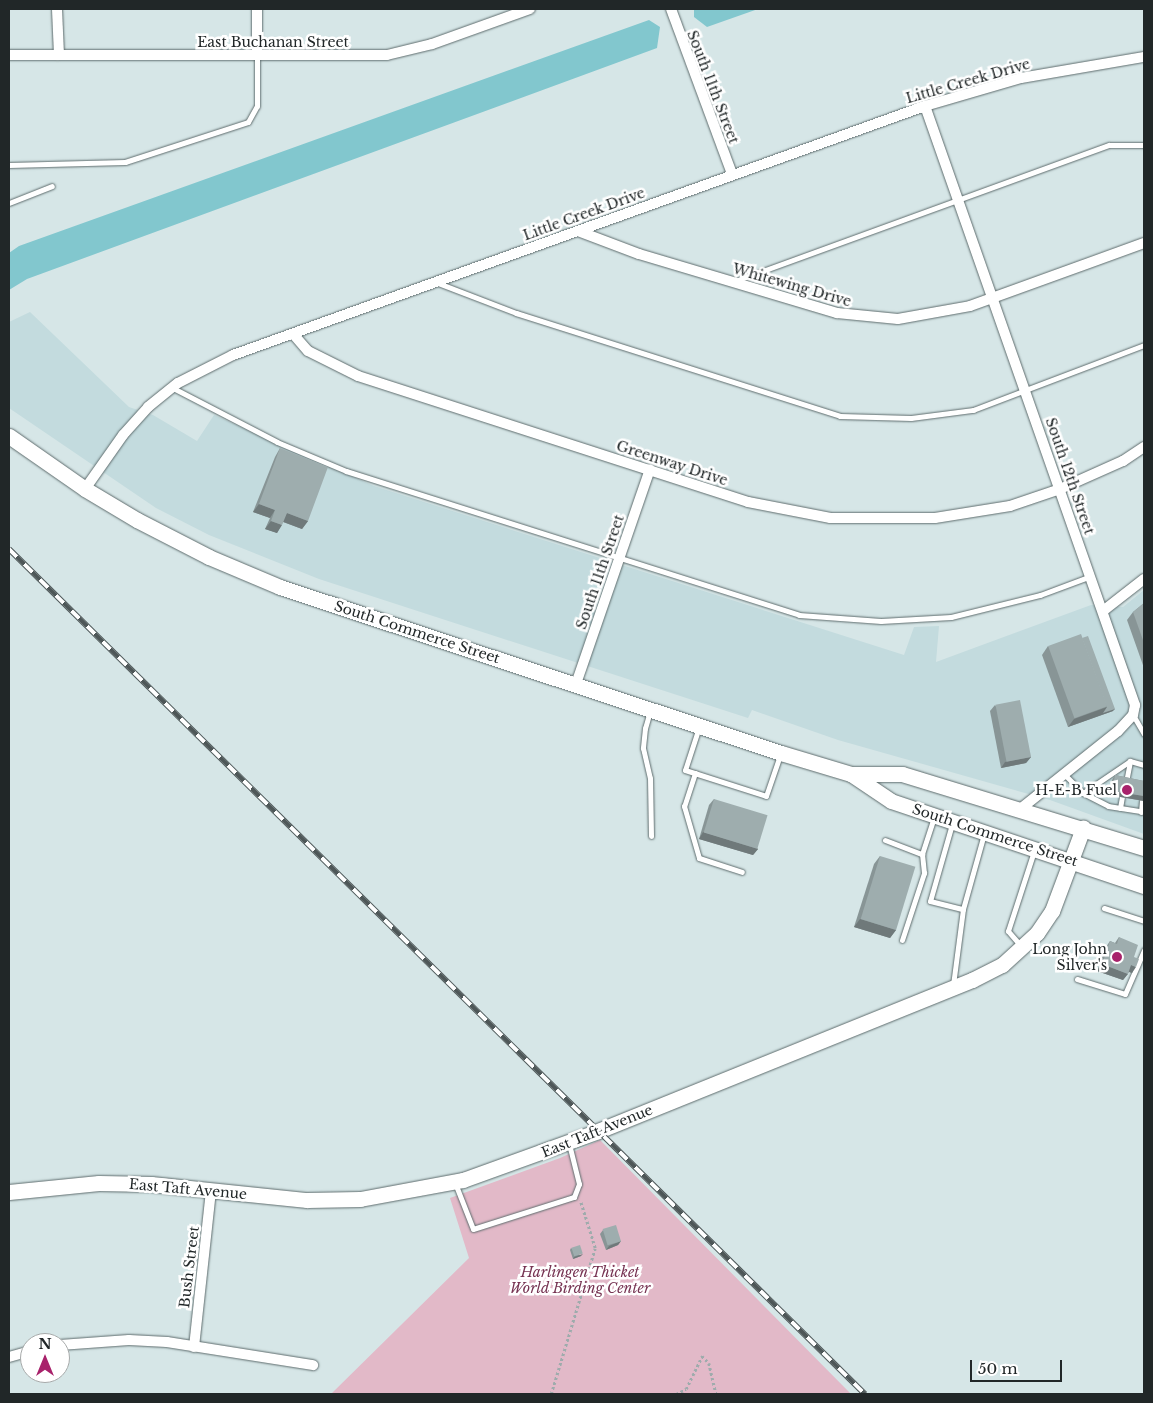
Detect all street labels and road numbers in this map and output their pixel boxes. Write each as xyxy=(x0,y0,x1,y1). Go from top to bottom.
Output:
street label: South 11th Street xyxy=(684,28,742,146)
street label: East Buchanan Street xyxy=(197,34,349,50)
street label: Little Creek Drive xyxy=(904,55,1032,107)
street label: Little Creek Drive xyxy=(521,184,647,244)
street label: Whitewing Drive xyxy=(731,260,853,310)
street label: South 12th Street xyxy=(1042,415,1098,537)
street label: Greenway Drive xyxy=(614,437,730,489)
street label: South 11th Street xyxy=(573,513,627,631)
street label: South Commerce Street xyxy=(332,597,502,667)
street label: South Commerce Street xyxy=(910,800,1080,870)
street label: East Taft Avenue xyxy=(538,1101,656,1161)
street label: East Taft Avenue xyxy=(128,1175,248,1203)
street label: Bush Street xyxy=(176,1225,202,1309)

